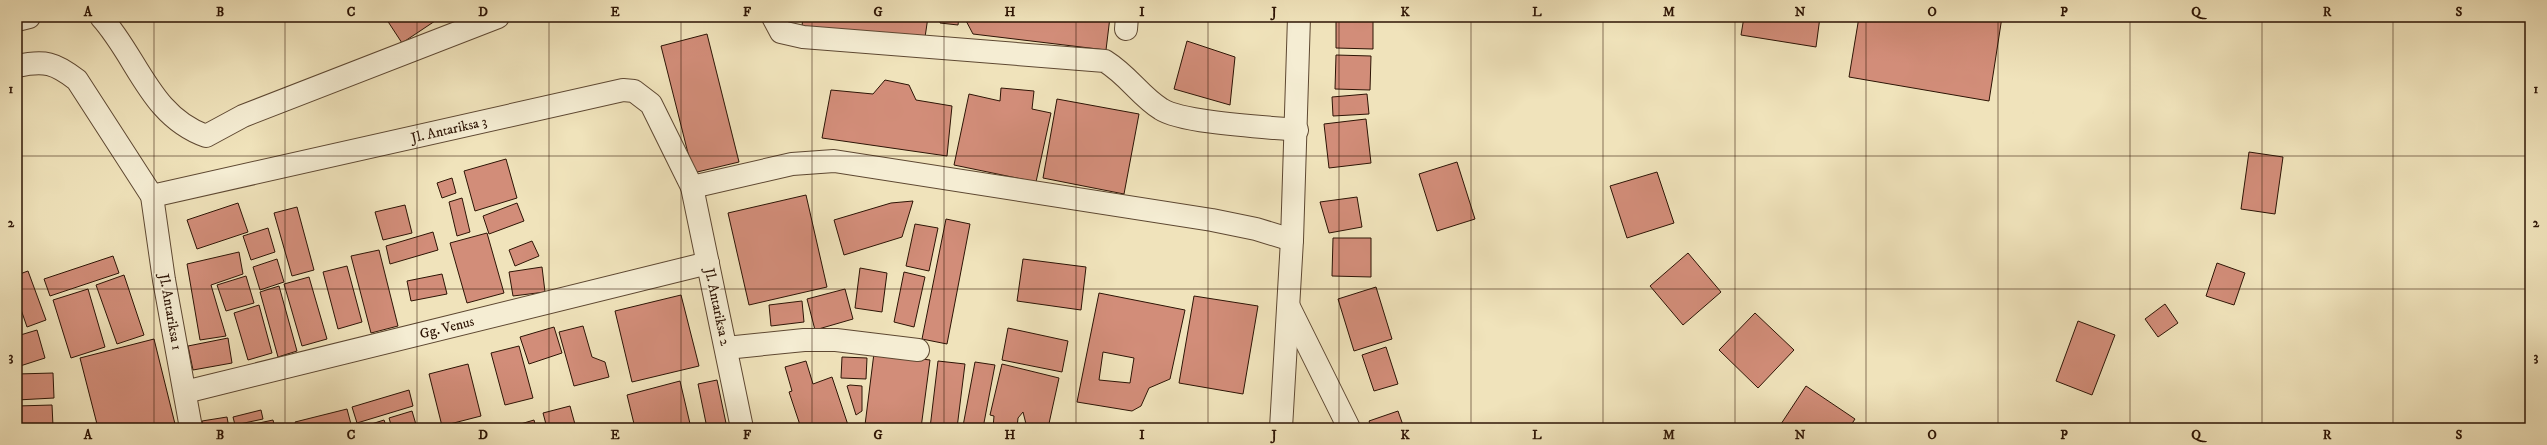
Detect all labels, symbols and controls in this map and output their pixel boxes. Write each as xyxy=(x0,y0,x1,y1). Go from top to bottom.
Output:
text: A xyxy=(83,4,93,20)
text: B xyxy=(216,4,224,20)
text: C xyxy=(347,4,356,20)
text: D xyxy=(478,4,488,20)
text: E xyxy=(610,4,620,20)
text: F xyxy=(743,4,752,20)
text: G xyxy=(873,4,883,20)
text: H xyxy=(1005,4,1016,20)
text: I xyxy=(1139,4,1145,20)
text: J xyxy=(1269,4,1277,21)
text: K xyxy=(1400,4,1410,20)
text: L xyxy=(1532,4,1542,20)
text: M xyxy=(1663,4,1675,20)
text: N xyxy=(1795,4,1806,20)
text: O xyxy=(1927,4,1937,20)
text: P xyxy=(2060,4,2068,20)
text: Q xyxy=(2191,4,2207,20)
text: R xyxy=(2323,4,2332,20)
text: S xyxy=(2456,4,2463,20)
text: 1 xyxy=(9,81,14,97)
text: 1 xyxy=(2534,81,2539,97)
street label: Jl. Antariksa 3 xyxy=(407,113,489,148)
text: 2 xyxy=(8,215,15,231)
text: 2 xyxy=(2533,215,2540,231)
street label: Jl. Antariksa 2 xyxy=(700,265,734,348)
street label: Jl. Antariksa 1 xyxy=(154,270,186,352)
street label: Gg. Venus xyxy=(418,312,476,343)
text: 3 xyxy=(9,349,14,365)
text: 3 xyxy=(2534,349,2539,365)
text: A xyxy=(83,427,93,443)
text: B xyxy=(216,427,224,443)
text: C xyxy=(347,427,356,443)
text: D xyxy=(478,427,488,443)
text: E xyxy=(610,427,620,443)
text: F xyxy=(743,427,752,443)
text: G xyxy=(873,427,883,443)
text: H xyxy=(1005,427,1016,443)
text: I xyxy=(1139,427,1145,443)
text: J xyxy=(1269,427,1277,444)
text: K xyxy=(1400,427,1410,443)
text: L xyxy=(1532,427,1542,443)
text: M xyxy=(1663,427,1675,443)
text: N xyxy=(1795,427,1806,443)
text: O xyxy=(1927,427,1937,443)
text: P xyxy=(2060,427,2068,443)
text: Q xyxy=(2191,427,2207,443)
text: R xyxy=(2323,427,2332,443)
text: S xyxy=(2456,427,2463,443)

